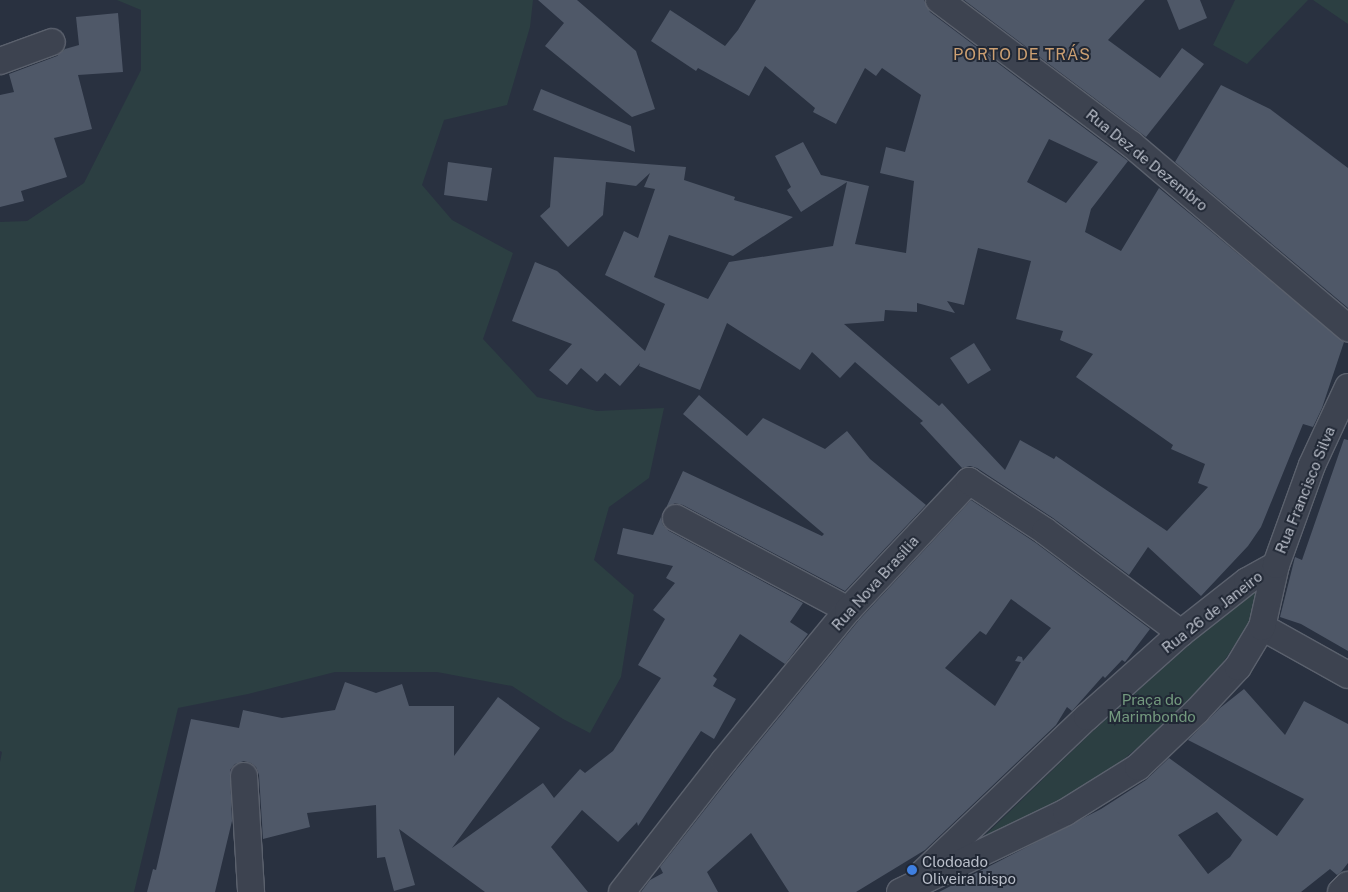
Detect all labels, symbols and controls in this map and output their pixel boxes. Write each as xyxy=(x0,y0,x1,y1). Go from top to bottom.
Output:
district label: PORTO DE TRÁS xyxy=(951,45,1093,65)
street label: Rua Dez de Dezembro xyxy=(1082,105,1212,215)
street label: Rua Francisco Silva xyxy=(1271,424,1339,556)
street label: Rua Nova Brasília xyxy=(828,532,922,634)
street label: Rua 26 de Janeiro xyxy=(1158,567,1266,657)
park label: Praça do Marimbondo xyxy=(1108,690,1196,725)
place label: Clodoado Oliveira bispo xyxy=(922,852,1016,887)
marker: Clodoado Oliveira bispo xyxy=(906,864,918,876)

